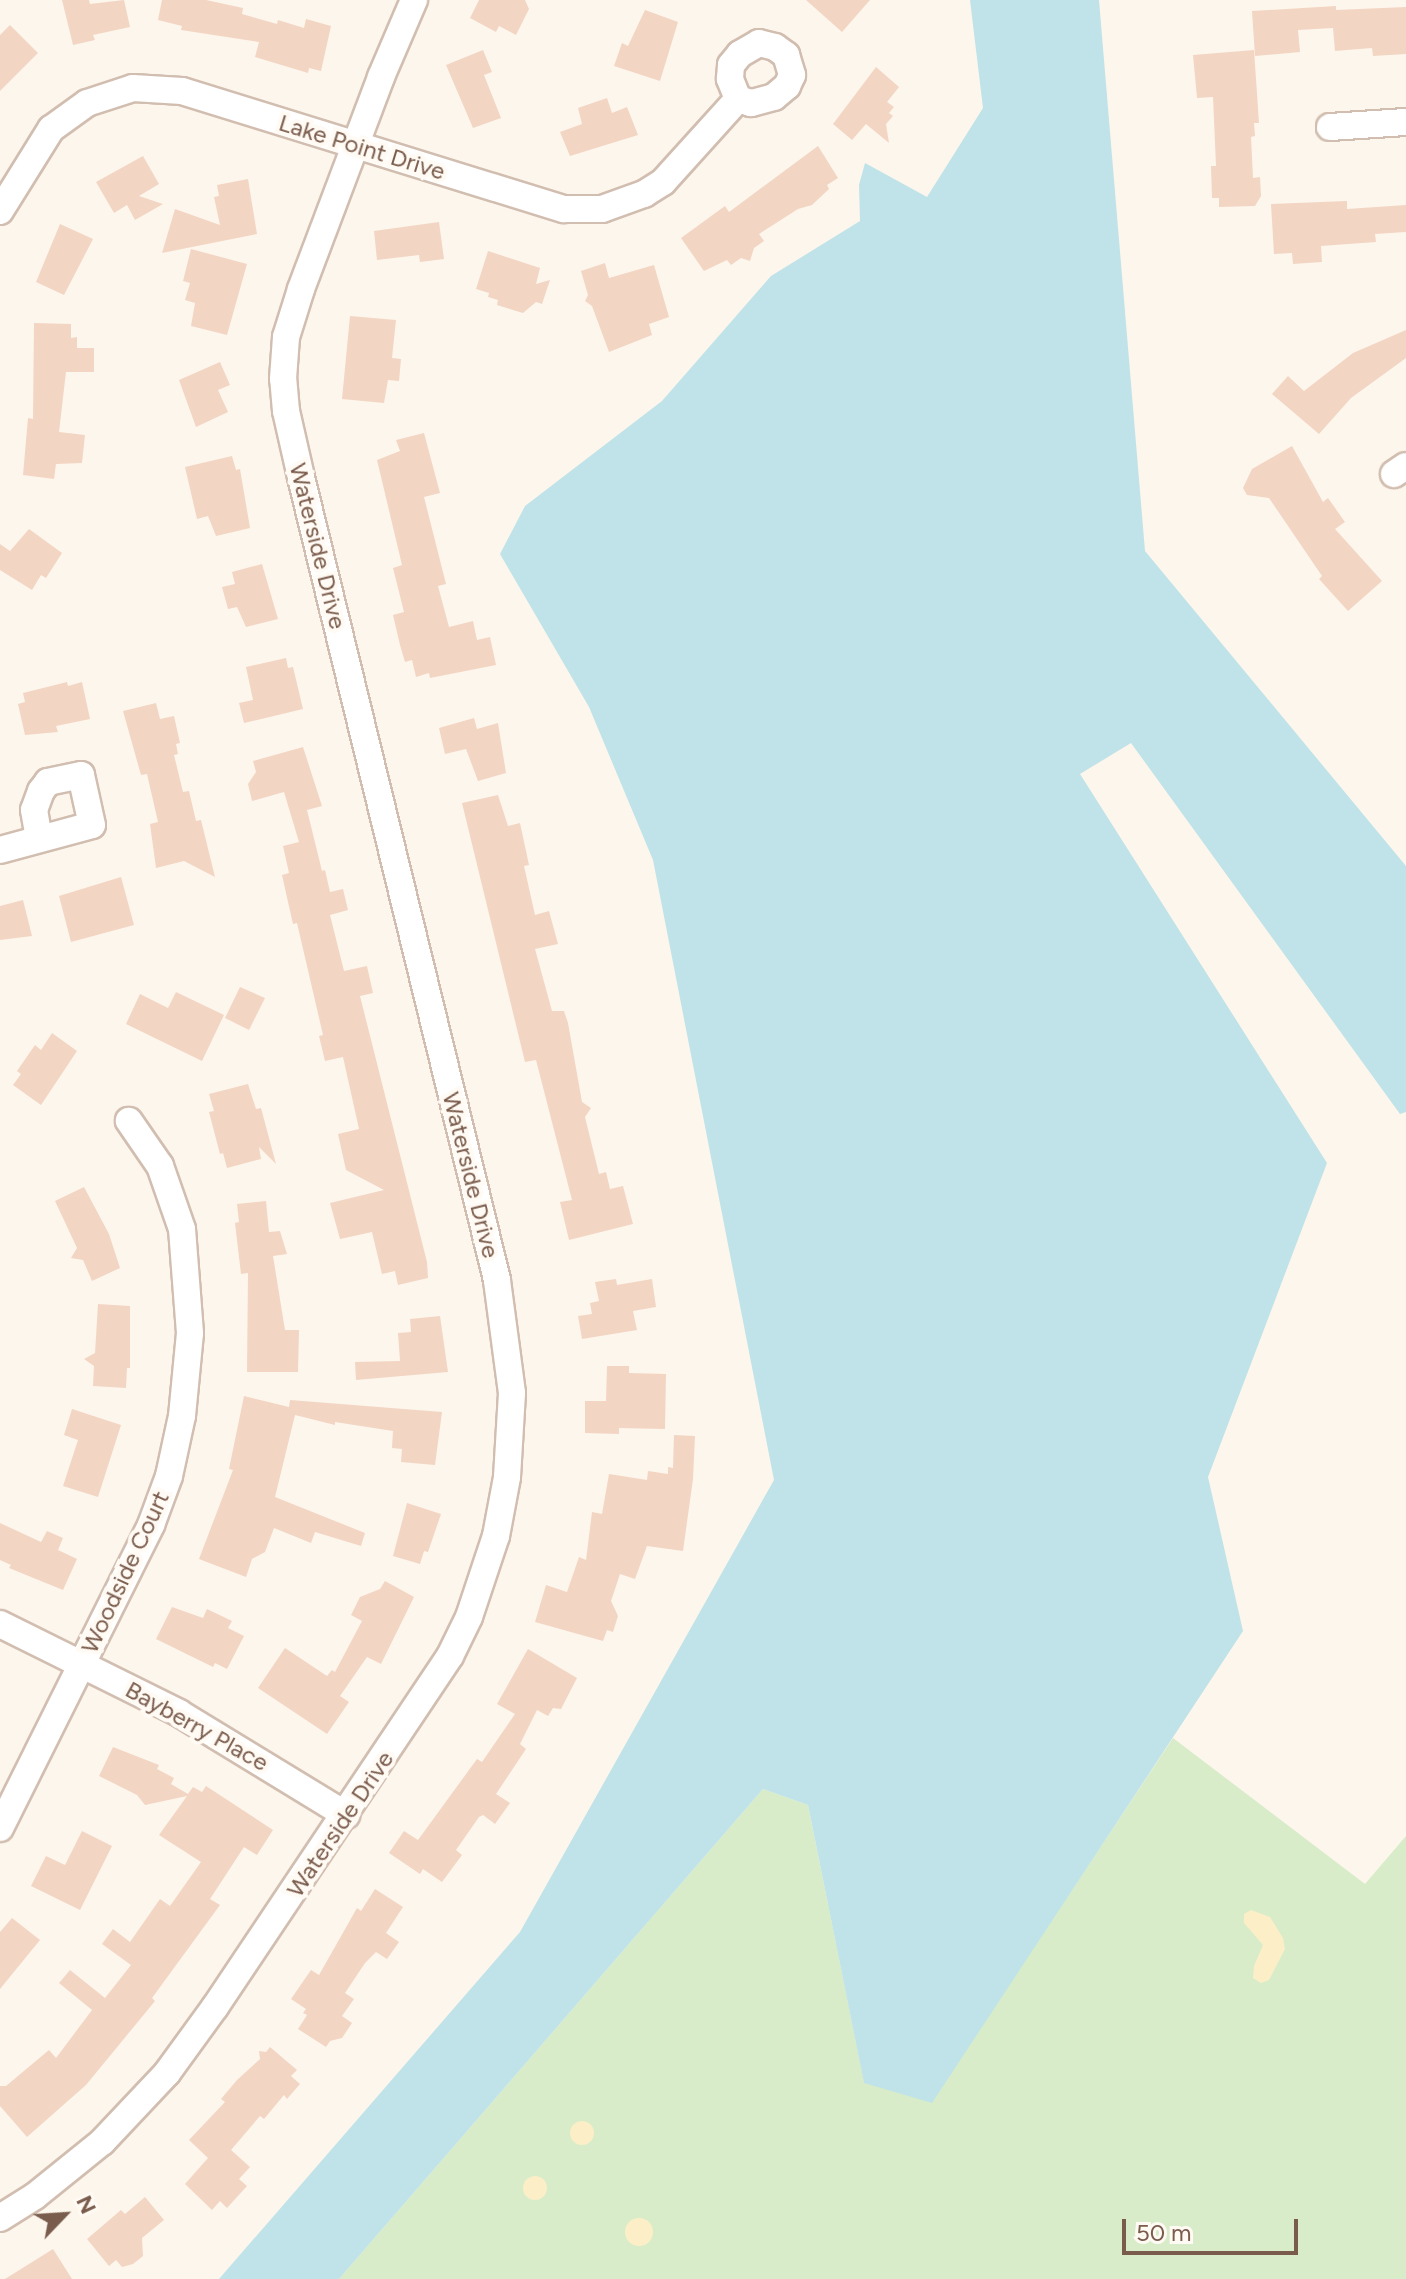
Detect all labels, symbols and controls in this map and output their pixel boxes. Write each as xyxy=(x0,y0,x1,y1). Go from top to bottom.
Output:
street label: Lake Point Drive xyxy=(275,108,449,186)
street label: Waterside Drive xyxy=(283,460,353,632)
street label: Waterside Drive xyxy=(436,1089,506,1261)
street label: Woodside Court xyxy=(75,1486,175,1658)
street label: Bayberry Place xyxy=(121,1675,273,1777)
street label: Waterside Drive xyxy=(281,1746,399,1902)
north arrow xyxy=(24,2175,104,2255)
text: N xyxy=(70,2191,102,2218)
scale bar xyxy=(1126,2203,1302,2253)
text: 50 m xyxy=(1136,2218,1192,2247)

